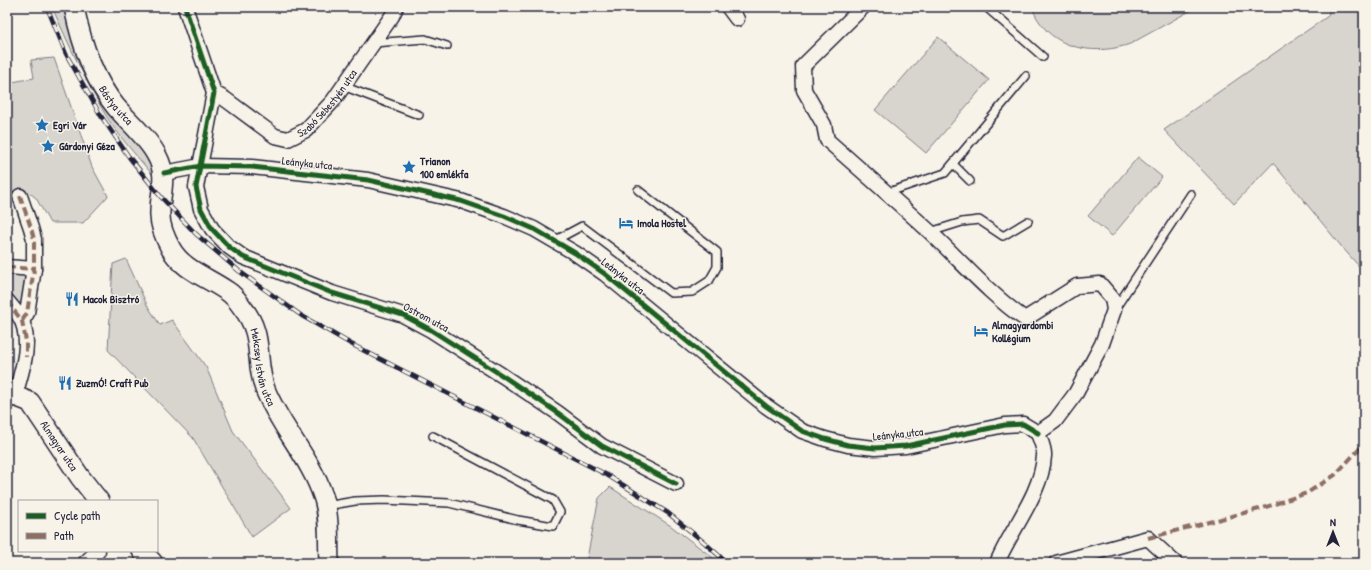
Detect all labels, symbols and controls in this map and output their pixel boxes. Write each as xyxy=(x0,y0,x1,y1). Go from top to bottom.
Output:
street label: Szabó Sebestyén utca xyxy=(295,66,360,140)
street label: Bástya utca xyxy=(96,83,136,128)
place icon: Egri Vár xyxy=(34,117,50,133)
place label: Egri Vár xyxy=(53,118,87,133)
place icon: Gárdonyi Géza xyxy=(40,138,56,154)
place label: Gárdonyi Géza xyxy=(59,139,116,154)
street label: Leányka utca xyxy=(281,153,334,173)
place label: Trianon 100 emlékfa xyxy=(419,154,469,181)
place icon: Trianon 100 emlékfa xyxy=(401,159,417,175)
hotel icon: Imola Hostel xyxy=(618,215,634,231)
place label: Imola Hostel xyxy=(637,216,687,230)
street label: Leányka utca xyxy=(599,255,648,298)
restaurant icon: Macok Bisztró xyxy=(64,291,80,307)
place label: Macok Bisztró xyxy=(83,292,140,306)
street label: Ostrom utca xyxy=(401,299,452,335)
place label: Almagyardombi Kollégium xyxy=(992,318,1053,346)
hotel icon: Almagyardombi Kollégium xyxy=(973,323,989,339)
street label: Mekcsey István utca xyxy=(247,327,279,409)
restaurant icon: ZuzmÓ! Craft Pub xyxy=(57,375,73,391)
place label: ZuzmÓ! Craft Pub xyxy=(76,376,149,390)
street label: Almagyar utca xyxy=(37,418,81,474)
street label: Leányka utca xyxy=(872,424,925,444)
legend xyxy=(18,500,158,552)
text: Cycle path xyxy=(54,507,100,524)
north arrow xyxy=(1313,512,1353,552)
text: N xyxy=(1330,515,1336,529)
text: Path xyxy=(54,527,74,544)

